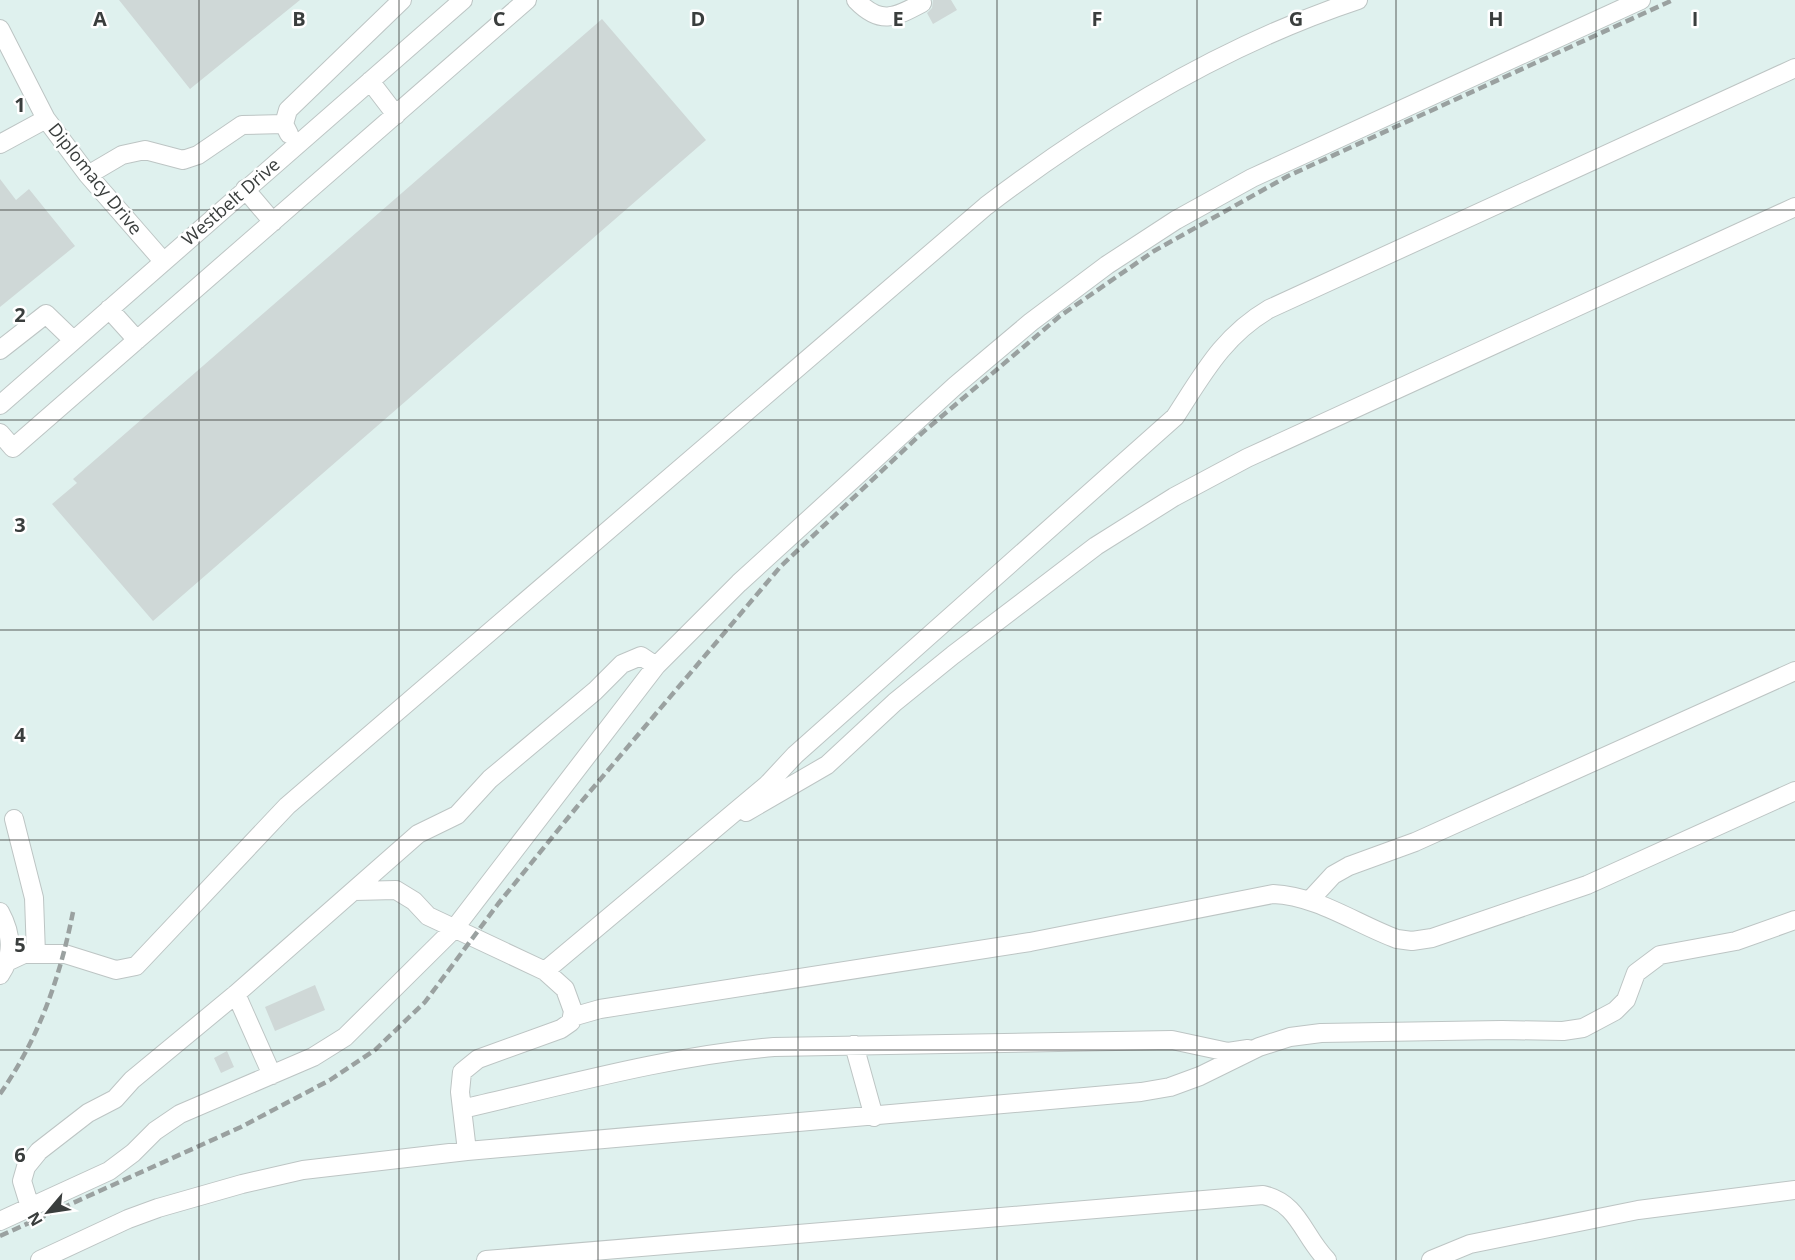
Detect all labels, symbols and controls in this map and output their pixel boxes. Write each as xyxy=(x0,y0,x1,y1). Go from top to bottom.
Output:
text: A xyxy=(93,5,107,32)
text: B xyxy=(292,5,306,32)
text: C xyxy=(493,5,506,32)
text: D xyxy=(691,5,705,32)
text: E xyxy=(892,5,904,32)
text: F xyxy=(1092,5,1102,32)
text: G xyxy=(1289,5,1303,32)
text: H xyxy=(1488,5,1504,32)
text: I xyxy=(1692,5,1698,32)
text: 1 xyxy=(14,91,26,118)
street label: Diplomacy Drive xyxy=(43,118,148,239)
street label: Westbelt Drive xyxy=(176,152,284,251)
text: 2 xyxy=(14,301,26,328)
text: 3 xyxy=(14,511,26,538)
text: 4 xyxy=(14,721,26,748)
text: 5 xyxy=(14,931,26,958)
text: 6 xyxy=(14,1141,26,1168)
north arrow xyxy=(18,1182,78,1242)
text: N xyxy=(22,1208,48,1230)

